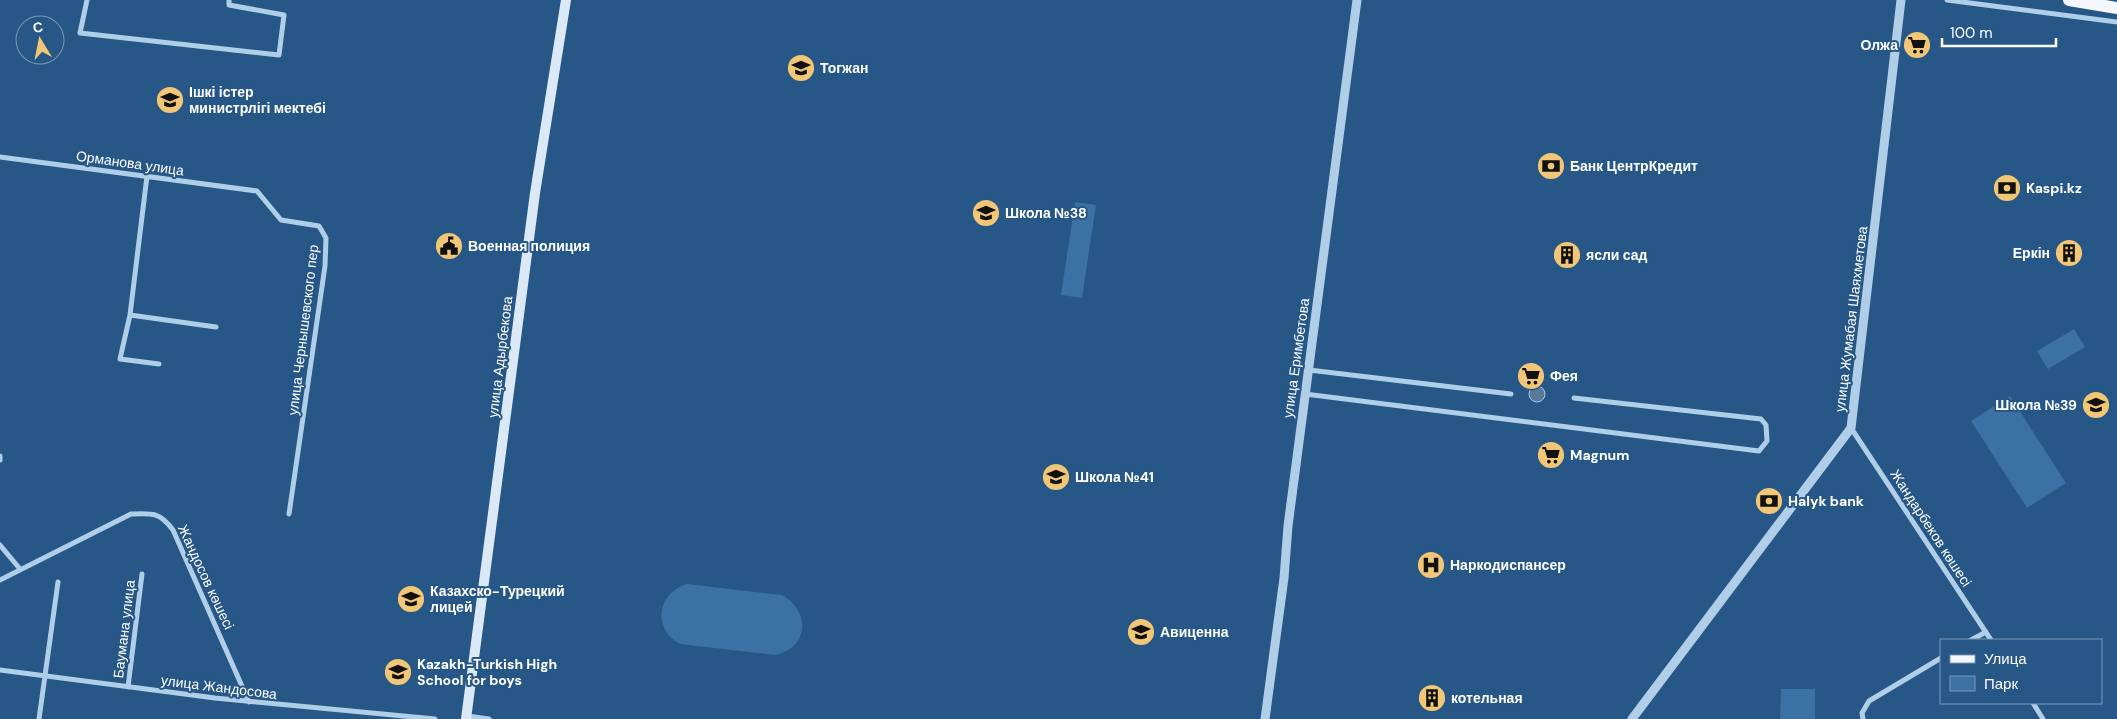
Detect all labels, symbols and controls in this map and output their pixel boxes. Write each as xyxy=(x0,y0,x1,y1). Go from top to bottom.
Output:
north arrow xyxy=(15,15,65,65)
scale bar xyxy=(1942,15,2056,47)
text: С xyxy=(31,17,44,37)
text: 100 m xyxy=(1950,23,1993,43)
supermarket icon: Олжа xyxy=(1902,30,1932,60)
place label: Олжа xyxy=(1861,36,1898,54)
school or university icon: Тогжан xyxy=(786,53,816,83)
place label: Тогжан xyxy=(820,59,868,77)
place label: Ішкі істер министрлігі мектебі xyxy=(189,83,326,117)
school or university icon: Ішкі істер министрлігі мектебі xyxy=(155,85,185,115)
street label: Орманова улица xyxy=(75,147,185,180)
bank icon: Банк ЦентрКредит xyxy=(1536,151,1566,181)
place label: Банк ЦентрКредит xyxy=(1570,157,1698,175)
bank icon: Kaspi.kz xyxy=(1992,173,2022,203)
place label: Kaspi.kz xyxy=(2026,179,2082,197)
school or university icon: Школа №38 xyxy=(971,198,1001,228)
place label: Школа №38 xyxy=(1005,204,1087,222)
street label: улица Жумабая Шаяхметова xyxy=(1831,225,1871,413)
public building icon: Военная полиция xyxy=(434,231,464,261)
place label: Военная полиция xyxy=(468,237,590,255)
building icon: Еркін xyxy=(2054,238,2084,268)
building icon: ясли сад xyxy=(1552,240,1582,270)
street label: улица Чернышевского пер xyxy=(284,243,322,416)
place label: Еркін xyxy=(2013,244,2050,262)
place label: ясли сад xyxy=(1586,246,1647,264)
street label: улица Адырбекова xyxy=(484,295,516,419)
street label: улица Еримбетова xyxy=(1279,297,1313,419)
supermarket icon: Фея xyxy=(1516,361,1546,391)
place label: Фея xyxy=(1550,367,1578,385)
school or university icon: Школа №39 xyxy=(2081,390,2111,420)
place label: Школа №39 xyxy=(1995,396,2077,414)
supermarket icon: Magnum xyxy=(1536,440,1566,470)
place label: Magnum xyxy=(1570,446,1629,464)
school or university icon: Школа №41 xyxy=(1041,462,1071,492)
street label: Жандарбеков көшесі xyxy=(1886,466,1976,590)
place label: Школа №41 xyxy=(1075,468,1154,486)
bank icon: Halyk bank xyxy=(1754,486,1784,516)
place label: Halyk bank xyxy=(1788,492,1864,510)
street label: Жандосов көшесі xyxy=(174,522,238,632)
hospital icon: Наркодиспансер xyxy=(1416,550,1446,580)
place label: Наркодиспансер xyxy=(1450,556,1566,574)
street label: Баумана улица xyxy=(109,579,139,679)
place label: Казахско-Турецкий лицей xyxy=(430,582,565,616)
school or university icon: Казахско-Турецкий лицей xyxy=(396,584,426,614)
school or university icon: Авиценна xyxy=(1126,617,1156,647)
place label: Авиценна xyxy=(1160,623,1229,641)
legend xyxy=(1940,639,2102,704)
text: Улица xyxy=(1984,649,2027,669)
place label: Kazakh-Turkish High School for boys xyxy=(417,655,557,689)
school or university icon: Kazakh-Turkish High School for boys xyxy=(383,657,413,687)
street label: улица Жандосова xyxy=(160,671,278,703)
text: Парк xyxy=(1984,674,2018,694)
building icon: котельная xyxy=(1417,683,1447,713)
place label: котельная xyxy=(1451,689,1523,707)

